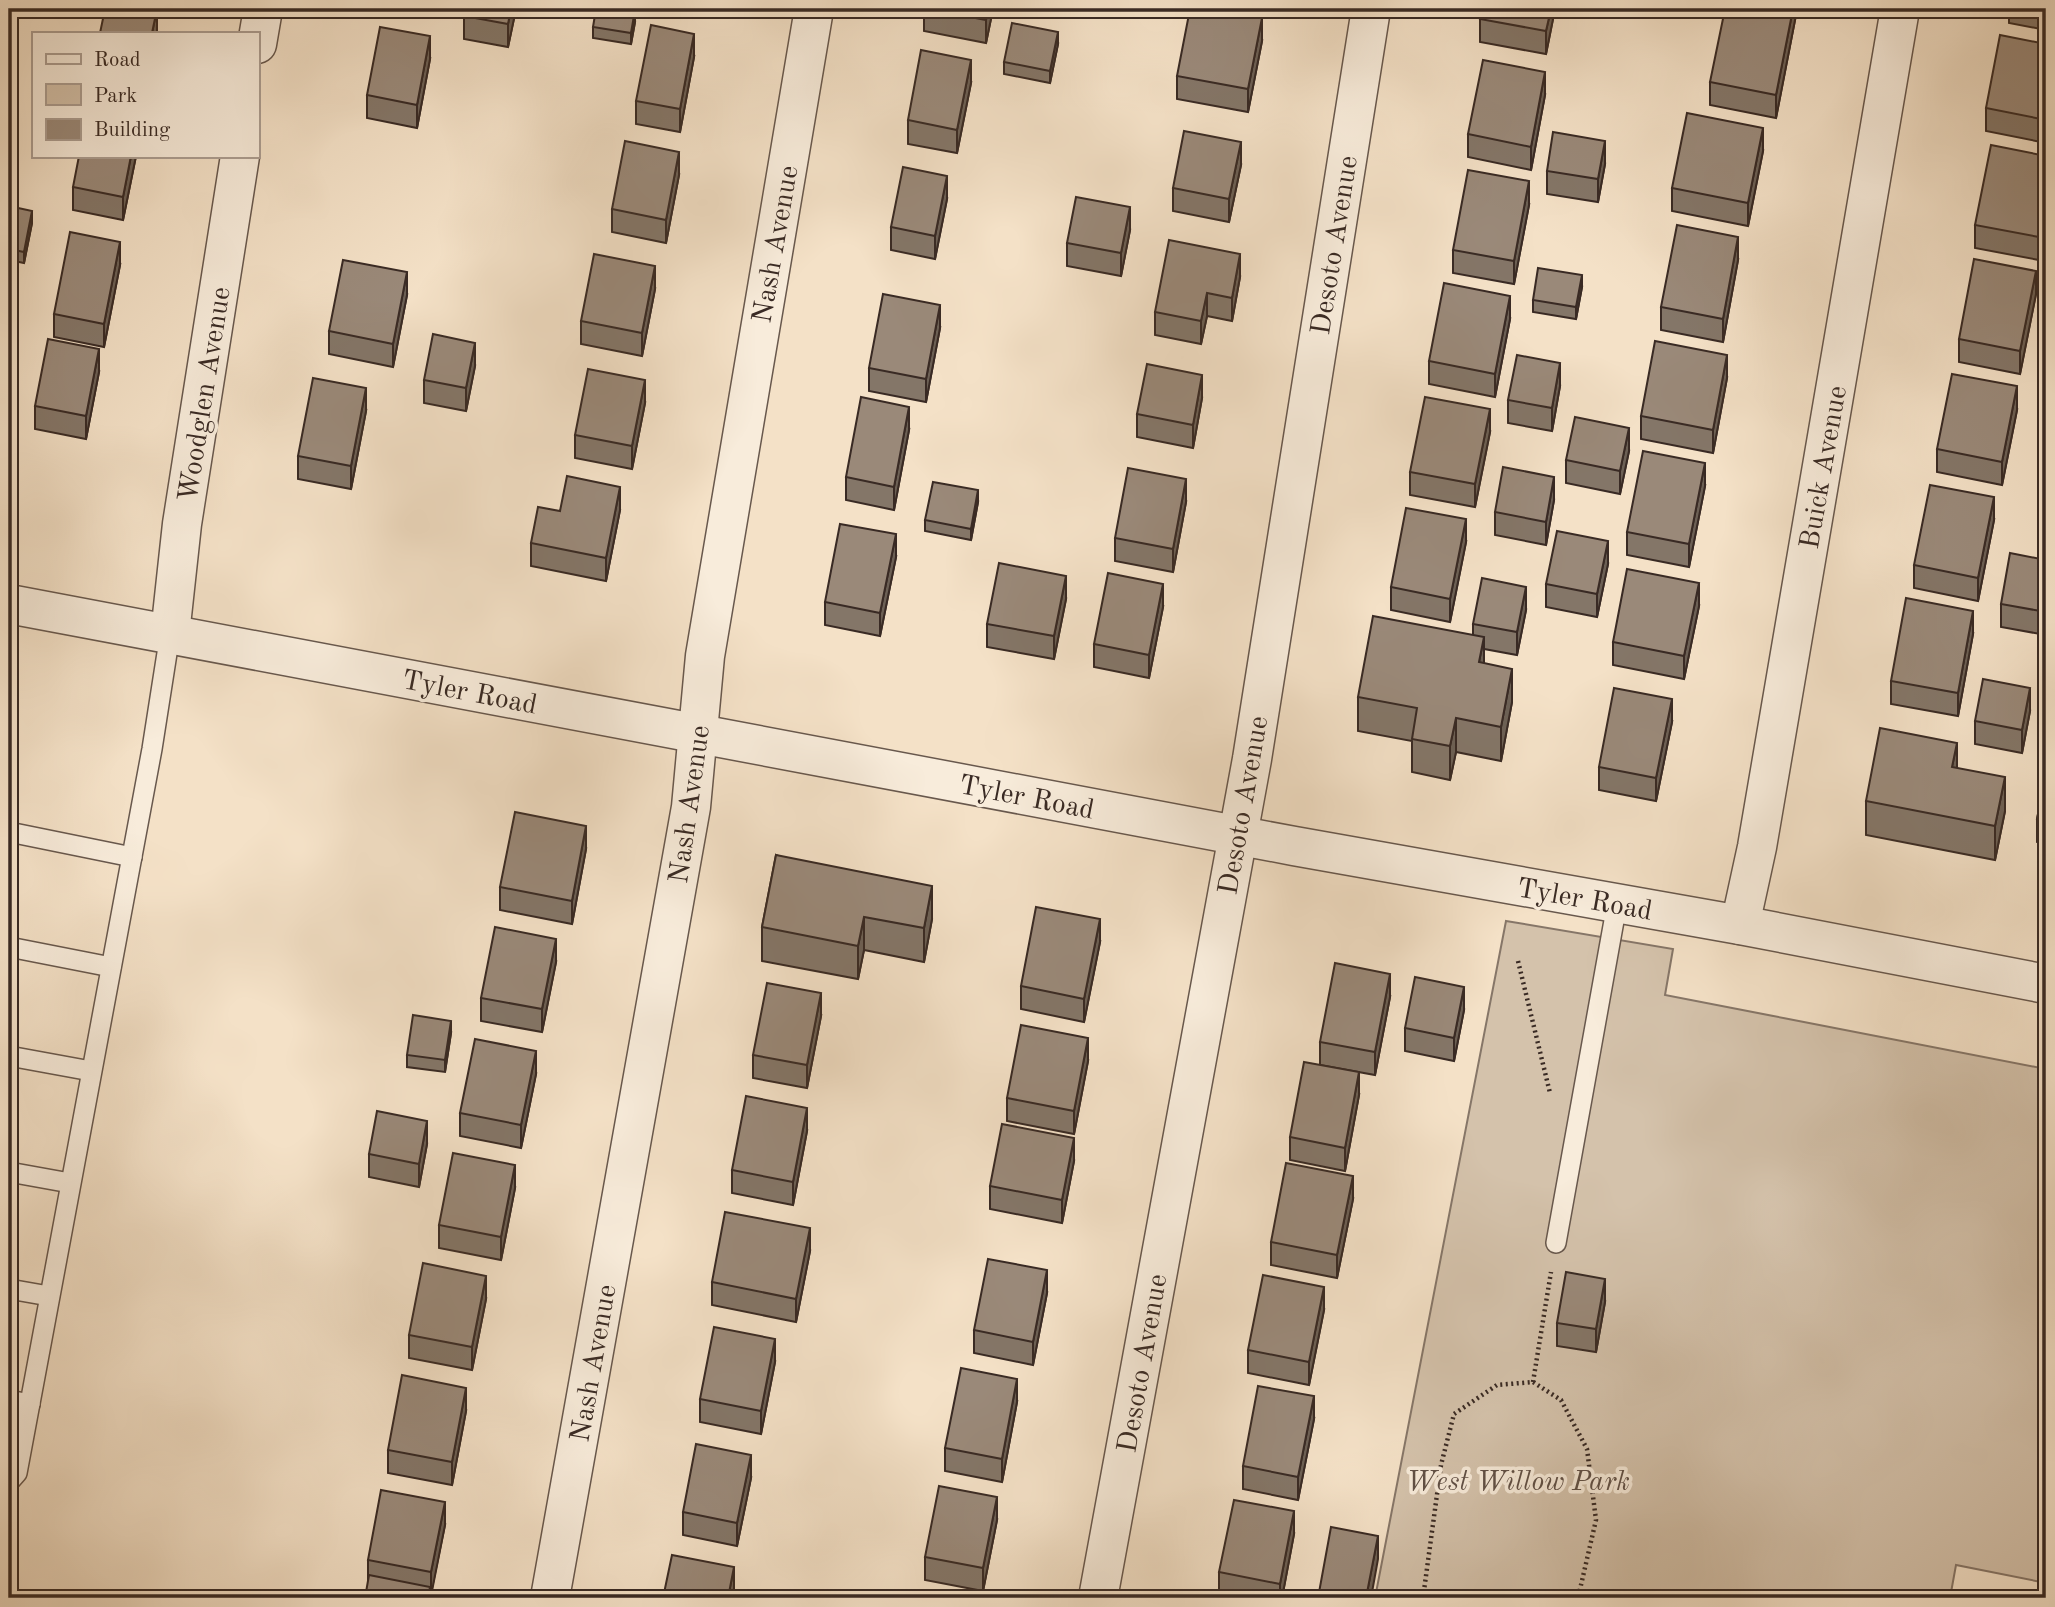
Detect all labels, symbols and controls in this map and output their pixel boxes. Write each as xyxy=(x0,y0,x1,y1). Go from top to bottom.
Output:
legend xyxy=(32,32,259,158)
text: Road xyxy=(94,50,141,71)
text: Park xyxy=(94,86,137,107)
text: Building xyxy=(94,120,171,141)
street label: Desoto Avenue xyxy=(1308,154,1364,337)
street label: Nash Avenue xyxy=(749,164,805,326)
street label: Woodglen Avenue xyxy=(175,285,237,504)
street label: Buick Avenue xyxy=(1797,384,1853,551)
street label: Tyler Road xyxy=(400,667,539,721)
street label: Desoto Avenue xyxy=(1215,714,1274,897)
street label: Nash Avenue xyxy=(666,723,716,885)
street label: Tyler Road xyxy=(957,772,1096,826)
street label: Tyler Road xyxy=(1515,875,1654,927)
street label: Desoto Avenue xyxy=(1114,1272,1173,1455)
street label: Nash Avenue xyxy=(567,1283,623,1445)
park label: West Willow Park xyxy=(1406,1469,1630,1497)

